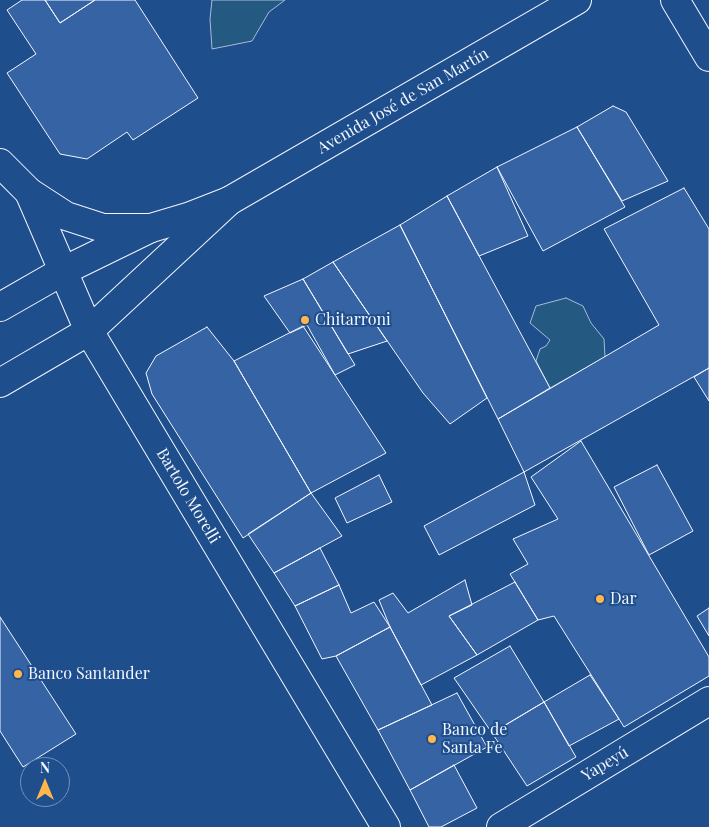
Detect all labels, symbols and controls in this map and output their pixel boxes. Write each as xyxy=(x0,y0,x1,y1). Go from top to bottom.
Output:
street label: Avenida José de San Martín xyxy=(314,44,492,158)
place label: Chitarroni xyxy=(315,310,391,330)
marker: Chitarroni xyxy=(299,314,311,326)
street label: Bartolo Morelli xyxy=(152,445,224,547)
place label: Dar xyxy=(610,589,637,609)
marker: Dar xyxy=(594,593,606,605)
place label: Banco Santander xyxy=(28,664,150,684)
marker: Banco Santander xyxy=(12,668,24,680)
place label: Banco de Santa Fe xyxy=(442,720,507,758)
marker: Banco de Santa Fe xyxy=(426,733,438,745)
street label: Yapeyú xyxy=(578,743,632,785)
north arrow xyxy=(20,757,70,807)
text: N xyxy=(40,758,50,777)

